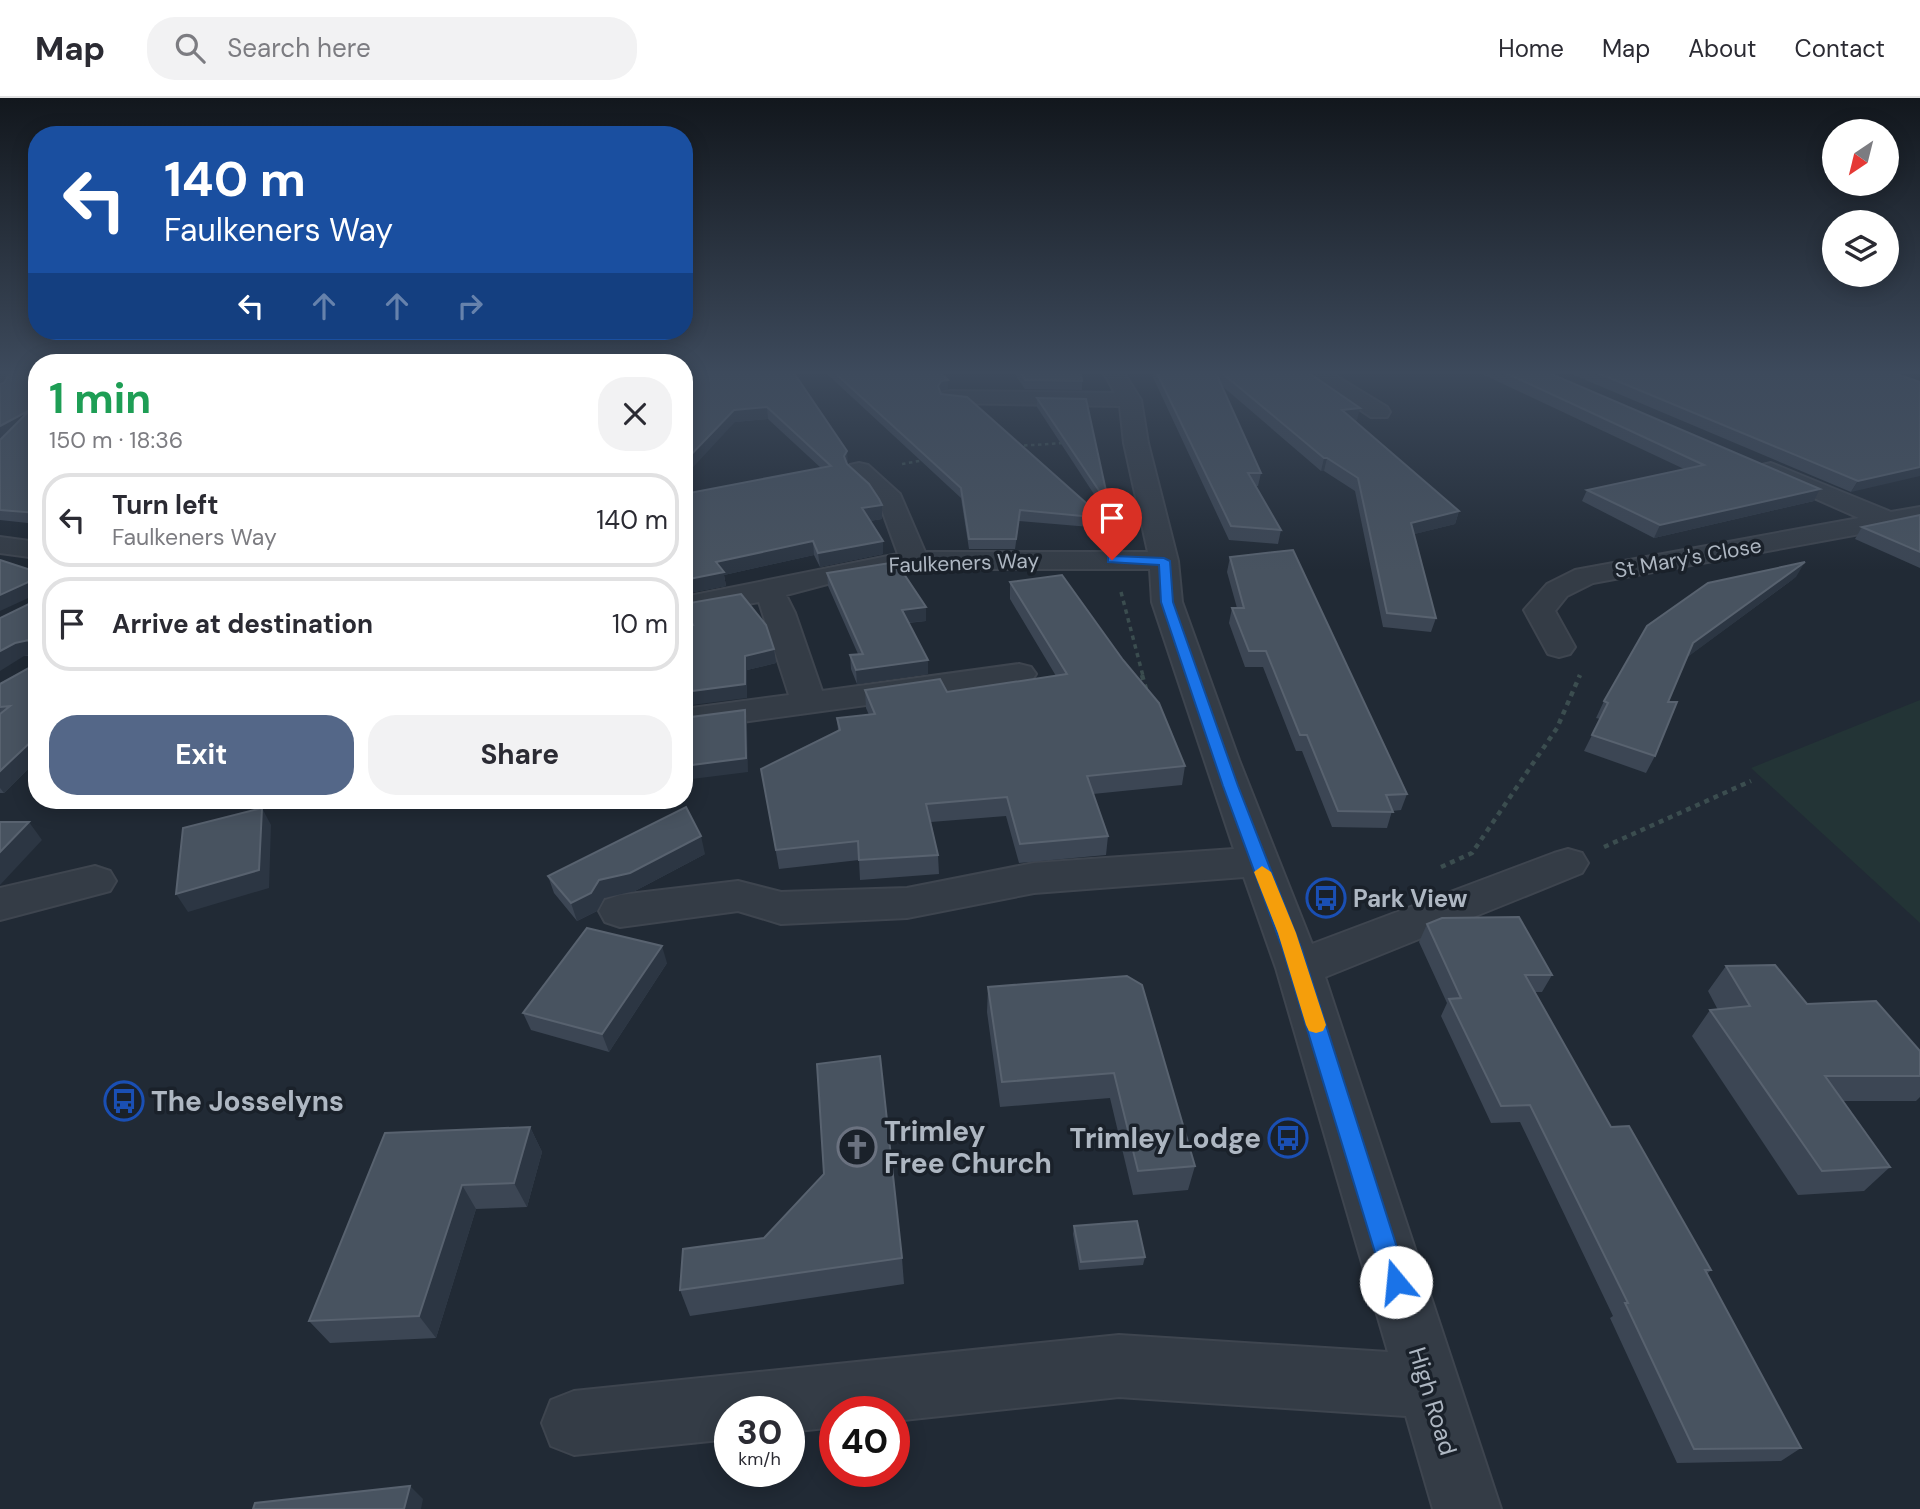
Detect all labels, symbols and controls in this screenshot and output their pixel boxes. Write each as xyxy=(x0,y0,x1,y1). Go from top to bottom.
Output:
search box xyxy=(147,17,637,80)
text: Map xyxy=(35,27,105,70)
icon: search xyxy=(171,29,209,67)
text: Search here xyxy=(227,31,371,65)
text: Home xyxy=(1498,33,1564,64)
text: Map xyxy=(1602,33,1650,64)
text: About xyxy=(1688,33,1757,64)
text: Contact xyxy=(1795,33,1885,64)
north arrow xyxy=(1822,119,1899,196)
map controls xyxy=(1822,119,1899,287)
text: 140 m xyxy=(164,147,306,211)
icon: left xyxy=(49,154,140,245)
text: Faulkeners Way xyxy=(164,209,393,251)
button: layers xyxy=(1822,210,1899,287)
icon: left xyxy=(232,287,270,325)
icon: ahead xyxy=(305,287,343,325)
icon: ahead xyxy=(378,287,416,325)
icon: right xyxy=(451,287,489,325)
text: 1 min xyxy=(49,371,151,426)
button: close xyxy=(598,377,672,451)
text: 150 m · 18:36 xyxy=(49,425,183,455)
text: Turn left xyxy=(112,488,219,522)
pin xyxy=(1082,488,1142,560)
icon: arrive xyxy=(1093,499,1131,537)
icon: left xyxy=(53,501,91,539)
text: 140 m xyxy=(596,503,668,537)
text: Faulkeners Way xyxy=(112,522,277,552)
street label: St Mary's Close xyxy=(1612,531,1764,585)
street label: Faulkeners Way xyxy=(888,546,1040,580)
icon: arrive xyxy=(53,605,91,643)
text: Arrive at destination xyxy=(112,607,373,641)
text: 10 m xyxy=(612,607,668,641)
button: Exit xyxy=(49,715,354,795)
button: Share xyxy=(368,715,672,795)
bus stop icon: Park View xyxy=(1305,877,1347,919)
place label: Park View xyxy=(1353,883,1468,914)
bus stop icon: The Josselyns xyxy=(103,1080,145,1122)
place label: The Josselyns xyxy=(151,1083,344,1120)
place label: Trimley Free Church xyxy=(884,1113,1052,1182)
bus stop icon: Trimley Lodge xyxy=(1267,1117,1309,1159)
place label: Trimley Lodge xyxy=(1070,1120,1261,1157)
church icon: Trimley Free Church xyxy=(836,1126,878,1168)
position arrow xyxy=(1359,1245,1433,1319)
street label: High Road xyxy=(1402,1343,1464,1459)
speed limit sign: 40 xyxy=(819,1396,910,1487)
text: 30 xyxy=(737,1409,782,1455)
text: km/h xyxy=(738,1447,781,1471)

